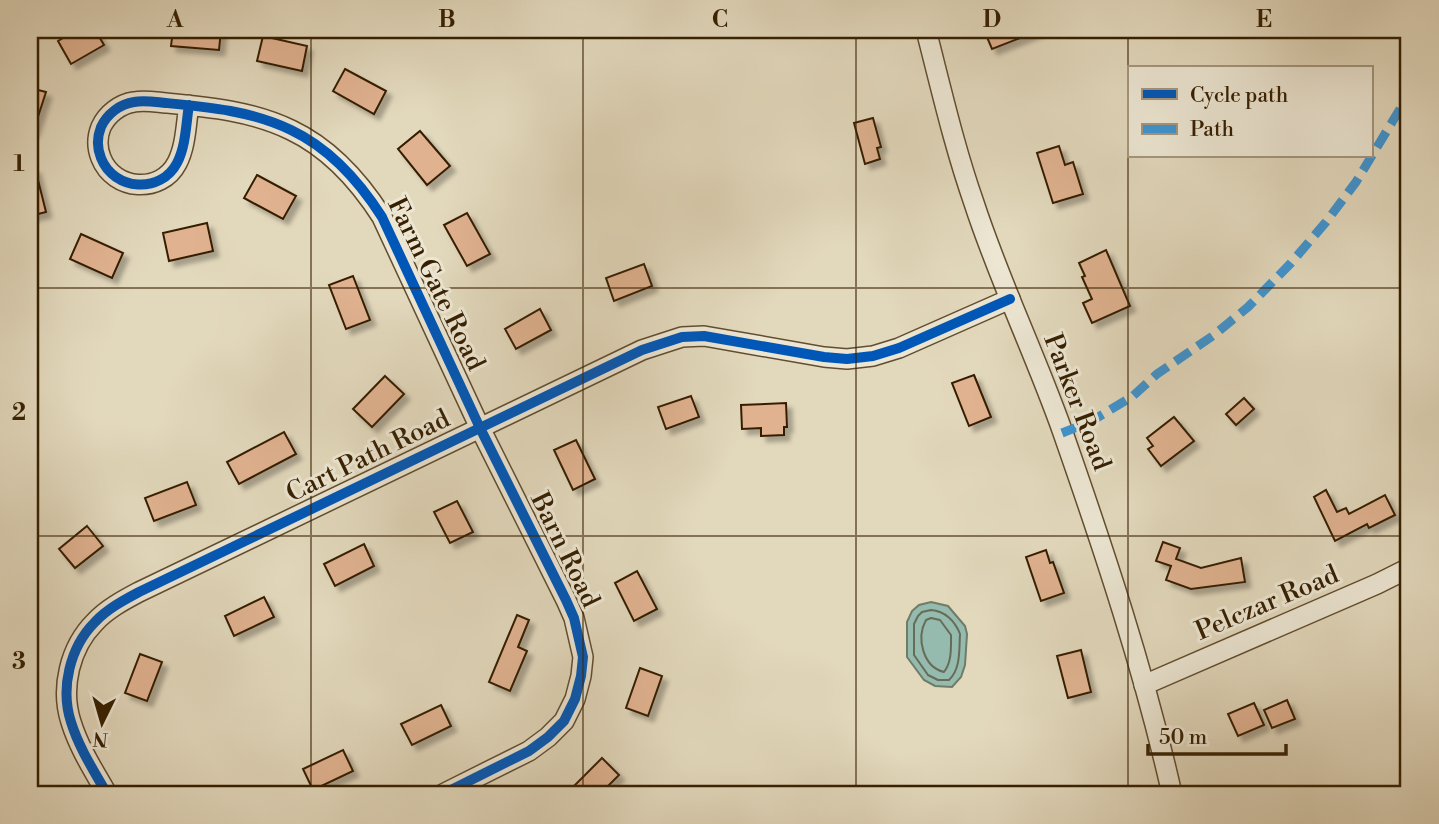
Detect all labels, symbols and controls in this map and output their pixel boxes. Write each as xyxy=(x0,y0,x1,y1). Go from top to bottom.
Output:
text: A xyxy=(166,6,184,34)
text: B xyxy=(438,6,456,34)
text: C xyxy=(712,6,728,34)
text: D xyxy=(983,6,1001,34)
text: E xyxy=(1256,6,1272,34)
legend xyxy=(1128,66,1372,158)
text: Cycle path xyxy=(1190,83,1289,109)
text: Path xyxy=(1190,117,1235,143)
text: 1 xyxy=(13,150,25,178)
street label: Farm Gate Road xyxy=(380,192,492,376)
street label: Parker Road xyxy=(1036,329,1118,475)
text: 2 xyxy=(12,399,26,427)
street label: Cart Path Road xyxy=(281,403,455,509)
street label: Barn Road xyxy=(523,486,607,613)
street label: Pelczar Road xyxy=(1191,558,1344,648)
text: 3 xyxy=(12,648,26,676)
north arrow xyxy=(66,688,136,758)
scale bar xyxy=(1148,712,1287,756)
text: 50 m xyxy=(1159,725,1207,751)
text: N xyxy=(92,726,109,752)

